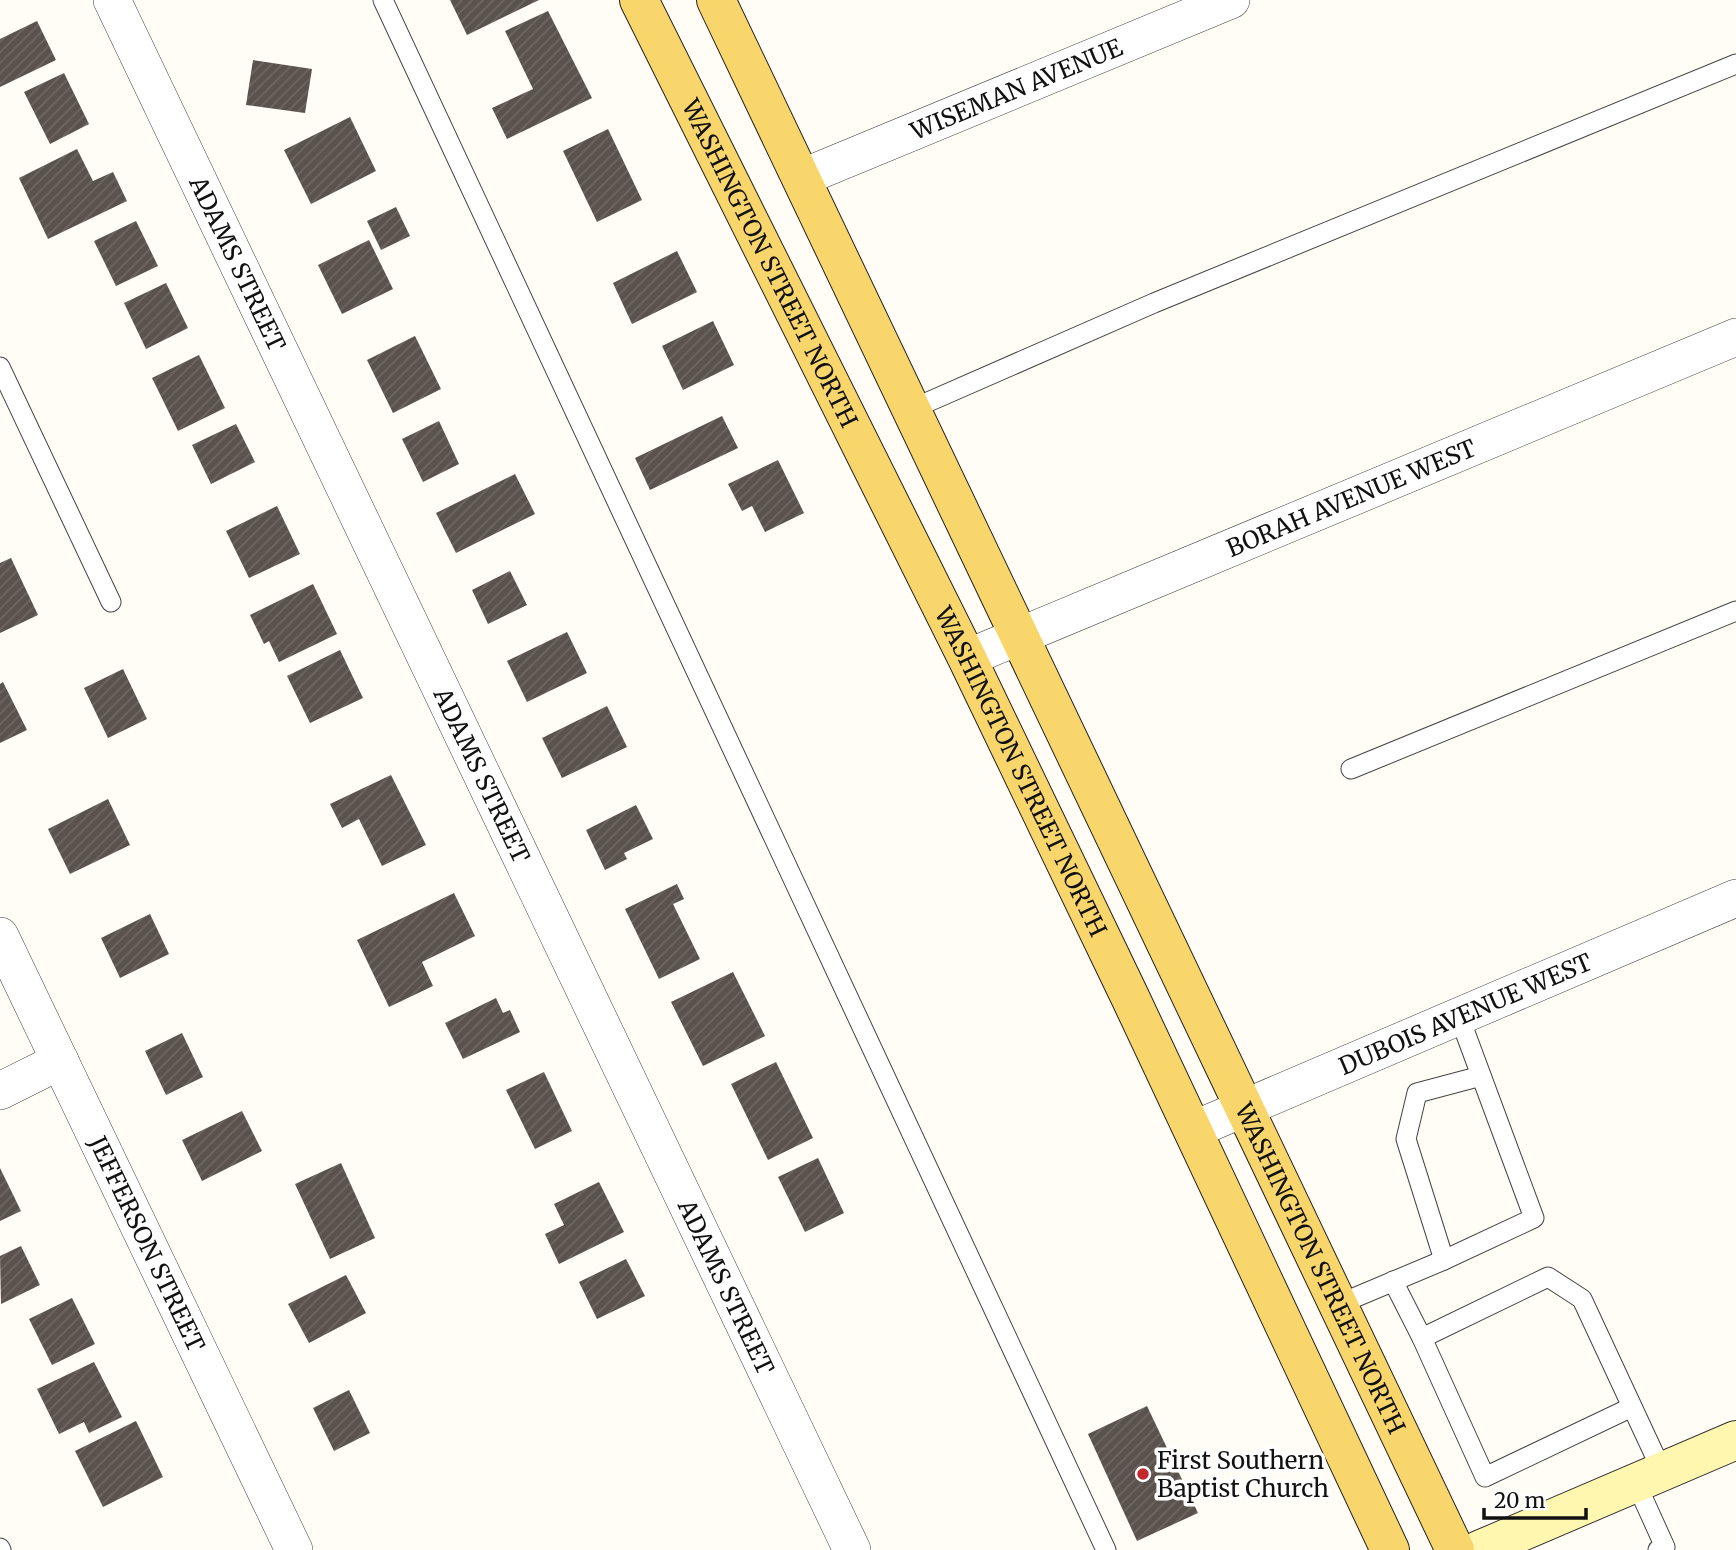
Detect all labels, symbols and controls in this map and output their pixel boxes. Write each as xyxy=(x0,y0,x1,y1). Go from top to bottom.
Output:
street label: WISEMAN AVENUE xyxy=(905,31,1128,147)
street label: WASHINGTON STREET NORTH xyxy=(675,93,865,432)
street label: ADAMS STREET xyxy=(182,170,293,356)
street label: BORAH AVENUE WEST xyxy=(1221,432,1481,564)
street label: WASHINGTON STREET NORTH xyxy=(928,600,1114,942)
street label: ADAMS STREET xyxy=(427,682,537,868)
street label: DUBOIS AVENUE WEST xyxy=(1334,946,1597,1081)
street label: WASHINGTON STREET NORTH xyxy=(1228,1097,1413,1439)
street label: JEFFERSON STREET xyxy=(82,1130,212,1357)
street label: ADAMS STREET xyxy=(671,1194,781,1380)
place label: First Southern Baptist Church xyxy=(1157,1445,1329,1504)
marker: First Southern Baptist Church xyxy=(1135,1466,1151,1482)
scale bar xyxy=(1484,1476,1586,1520)
text: 20 m xyxy=(1494,1487,1546,1514)

